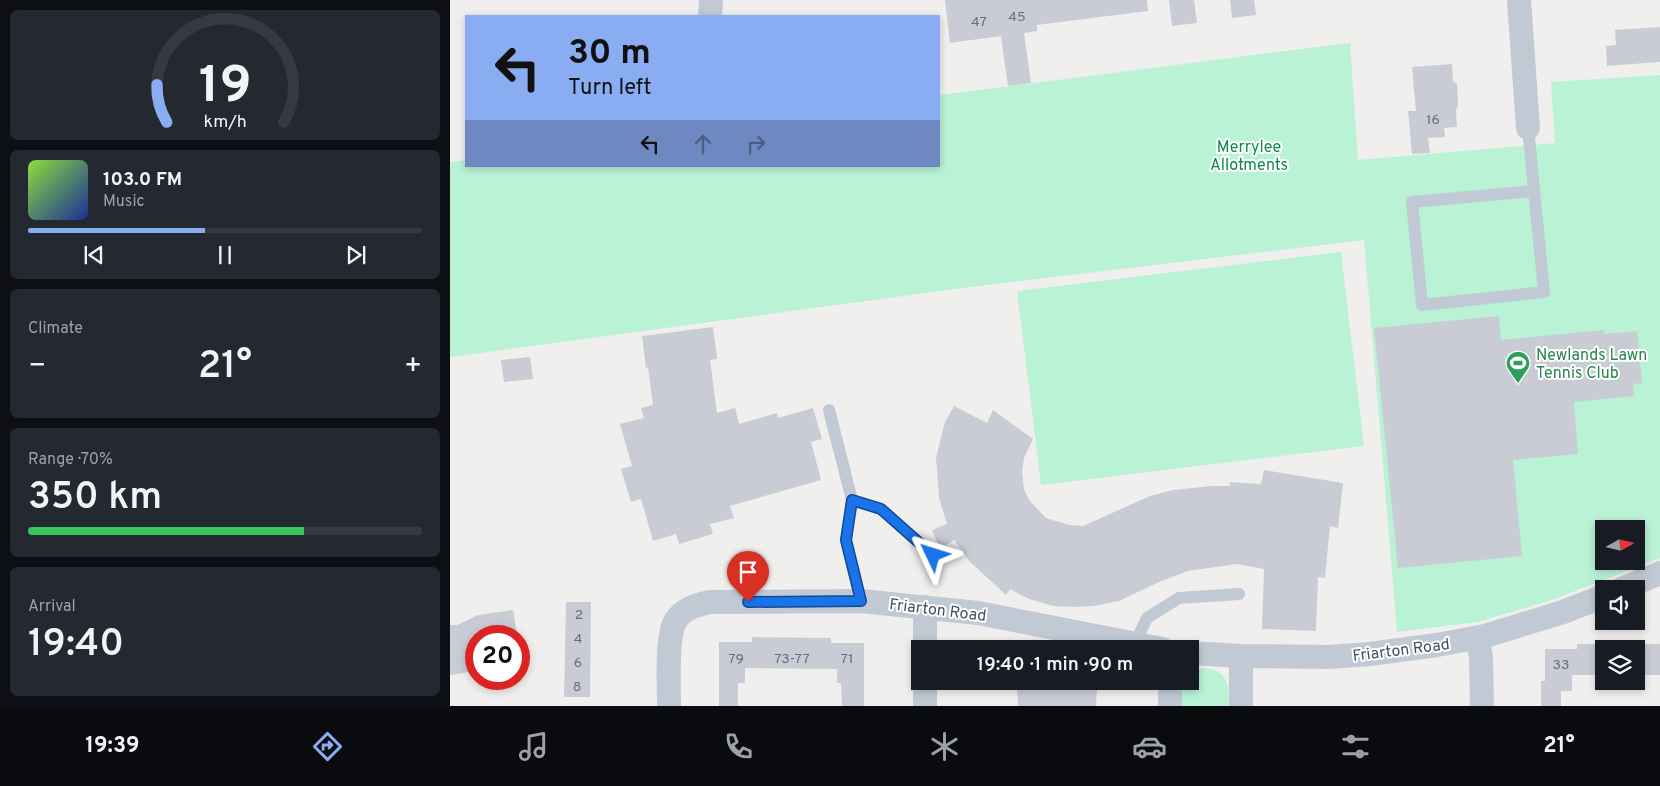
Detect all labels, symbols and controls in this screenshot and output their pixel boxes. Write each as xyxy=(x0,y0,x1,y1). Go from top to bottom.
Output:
house number: 45 xyxy=(1008,9,1026,26)
house number: 47 xyxy=(971,14,987,31)
text: 30 m xyxy=(568,32,651,76)
icon: left xyxy=(485,35,550,100)
text: 19 xyxy=(199,55,251,121)
text: Turn left xyxy=(568,75,651,102)
text: km/h xyxy=(203,111,247,134)
house number: 16 xyxy=(1426,112,1440,129)
icon: left xyxy=(636,130,664,158)
icon: ahead xyxy=(689,130,717,158)
icon: right xyxy=(742,130,770,158)
park label: Merrylee Allotments xyxy=(1210,138,1288,176)
text: 103.0 FM xyxy=(103,168,182,192)
text: Music xyxy=(103,192,144,212)
icon: previous xyxy=(80,241,108,269)
icon: pause xyxy=(211,241,239,269)
icon: next xyxy=(342,241,370,269)
text: Climate xyxy=(28,319,83,339)
text: 21° xyxy=(198,343,252,392)
place label: Newlands Lawn Tennis Club xyxy=(1536,346,1647,384)
text: − xyxy=(28,349,46,385)
text: + xyxy=(404,349,422,385)
sports icon: Newlands Lawn Tennis Club xyxy=(1505,350,1531,384)
text: Range · 70% xyxy=(28,450,113,470)
text: 350 km xyxy=(28,474,162,523)
north arrow xyxy=(1595,520,1645,570)
map controls xyxy=(1595,520,1645,690)
position arrow xyxy=(906,528,958,580)
pin xyxy=(727,551,769,602)
icon: arrive xyxy=(734,558,762,586)
button: sound xyxy=(1595,580,1645,630)
street label: Friarton Road xyxy=(888,595,987,627)
text: Arrival xyxy=(28,597,76,617)
house number: 2 xyxy=(575,607,583,624)
text: 19:40 xyxy=(28,621,124,670)
speed limit sign: 20 xyxy=(465,625,530,690)
house number: 4 xyxy=(574,631,582,648)
street label: Friarton Road xyxy=(1352,635,1451,667)
button: layers xyxy=(1595,640,1645,690)
house number: 79 xyxy=(728,651,744,668)
house number: 73-77 xyxy=(774,651,810,668)
house number: 71 xyxy=(841,651,853,668)
text: 19:40 · 1 min · 90 m xyxy=(977,653,1133,677)
house number: 6 xyxy=(574,655,582,672)
house number: 33 xyxy=(1553,657,1569,674)
house number: 8 xyxy=(573,679,581,696)
icon: directions xyxy=(310,729,345,764)
icon: music xyxy=(516,729,551,764)
icon: phone xyxy=(721,729,756,764)
icon: climate xyxy=(927,729,962,764)
icon: car xyxy=(1132,729,1167,764)
icon: filters xyxy=(1338,729,1373,764)
text: 19:39 xyxy=(85,733,140,760)
text: 21° xyxy=(1543,733,1575,760)

